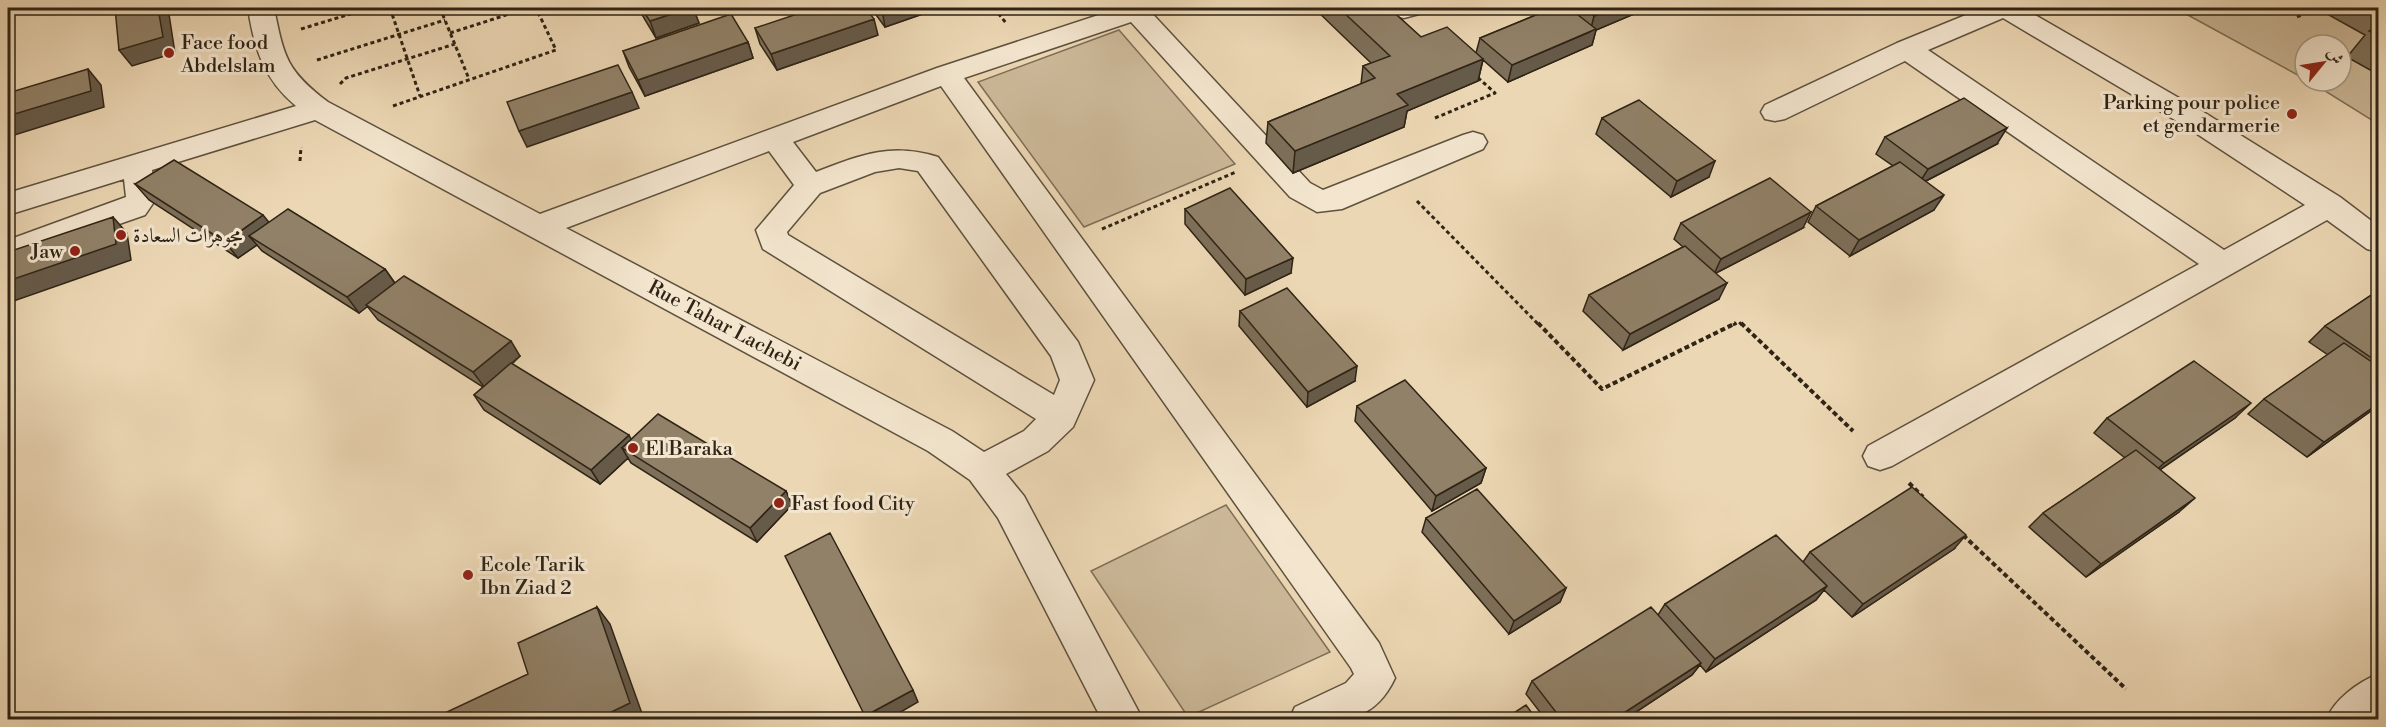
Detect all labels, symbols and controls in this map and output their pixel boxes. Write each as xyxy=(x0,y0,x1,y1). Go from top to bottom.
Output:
place label: Face food Abdelslam xyxy=(180,31,276,79)
north arrow xyxy=(2293,33,2353,93)
text: ش xyxy=(2322,44,2348,68)
marker: Face food Abdelslam xyxy=(162,46,176,60)
place label: Parking pour police et gendarmerie xyxy=(2103,91,2280,139)
marker: Parking pour police et gendarmerie xyxy=(2285,107,2299,121)
place label: مجوهرات السعادة xyxy=(133,224,242,249)
marker: مجوهرات السعادة xyxy=(114,228,128,242)
place label: Jaw xyxy=(30,240,64,265)
marker: Jaw xyxy=(68,244,82,258)
street label: Rue Tahar Lachebi xyxy=(643,275,806,378)
place label: El Baraka xyxy=(645,437,734,462)
marker: El Baraka xyxy=(626,441,640,455)
place label: Fast food City xyxy=(791,492,915,517)
marker: Fast food City xyxy=(772,496,786,510)
place label: Ecole Tarik Ibn Ziad 2 xyxy=(480,553,586,601)
marker: Ecole Tarik Ibn Ziad 2 xyxy=(461,568,475,582)

